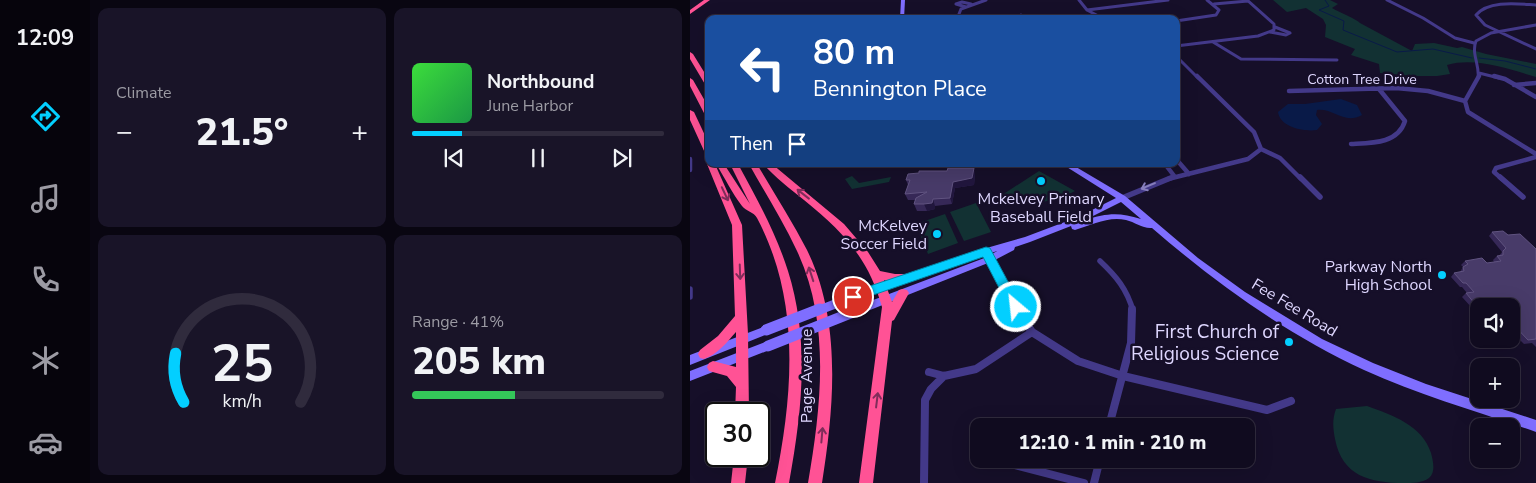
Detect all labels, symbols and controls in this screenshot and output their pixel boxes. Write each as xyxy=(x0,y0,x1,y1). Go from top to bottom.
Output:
text: 12:09 xyxy=(16,23,74,53)
text: 80 m xyxy=(813,29,895,76)
icon: left xyxy=(730,35,795,100)
text: Northbound xyxy=(487,69,594,95)
street label: Cotton Tree Drive xyxy=(1307,70,1417,89)
text: Bennington Place xyxy=(813,74,987,104)
text: Climate xyxy=(116,82,171,104)
text: June Harbor xyxy=(487,95,573,117)
icon: directions xyxy=(28,99,63,134)
text: 21.5° xyxy=(196,107,288,158)
text: − xyxy=(116,113,133,151)
text: + xyxy=(351,113,368,151)
icon: arrive xyxy=(783,130,811,158)
text: Then xyxy=(730,131,773,157)
icon: previous xyxy=(440,144,468,172)
icon: pause xyxy=(524,144,552,172)
icon: next xyxy=(608,144,636,172)
marker: Mckelvey Primary Baseball Field xyxy=(1035,175,1047,187)
icon: music xyxy=(28,181,63,216)
one-way arrow xyxy=(1141,182,1156,192)
one-way arrow xyxy=(721,186,730,201)
place label: Mckelvey Primary Baseball Field xyxy=(978,188,1105,228)
one-way arrow xyxy=(796,189,809,200)
place label: McKelvey Soccer Field xyxy=(840,215,928,255)
marker: McKelvey Soccer Field xyxy=(931,228,943,240)
place label: Parkway North High School xyxy=(1325,256,1432,296)
icon: phone xyxy=(28,262,63,297)
one-way arrow xyxy=(735,263,744,279)
one-way arrow xyxy=(806,266,816,282)
marker: Parkway North High School xyxy=(1436,269,1448,281)
street label: Fee Fee Road xyxy=(1247,274,1341,342)
pin xyxy=(832,276,874,318)
position arrow xyxy=(989,280,1041,332)
icon: arrive xyxy=(839,283,867,311)
map controls xyxy=(1470,298,1520,468)
button: sound xyxy=(1470,298,1520,348)
text: Range · 41% xyxy=(412,311,504,333)
place label: First Church of Religious Science xyxy=(1131,319,1280,367)
text: 25 xyxy=(211,328,273,399)
street label: Page Avenue xyxy=(796,329,818,423)
text: 205 km xyxy=(412,336,546,387)
marker: First Church of Religious Science xyxy=(1283,336,1295,348)
icon: climate xyxy=(28,343,63,378)
button: + xyxy=(1470,358,1520,408)
text: km/h xyxy=(222,389,262,413)
one-way arrow xyxy=(872,392,882,408)
speed limit sign: 30 xyxy=(705,402,770,467)
button: − xyxy=(1470,418,1520,468)
icon: car xyxy=(28,425,63,460)
one-way arrow xyxy=(817,427,827,443)
text: 12:10 · 1 min · 210 m xyxy=(1019,430,1206,456)

